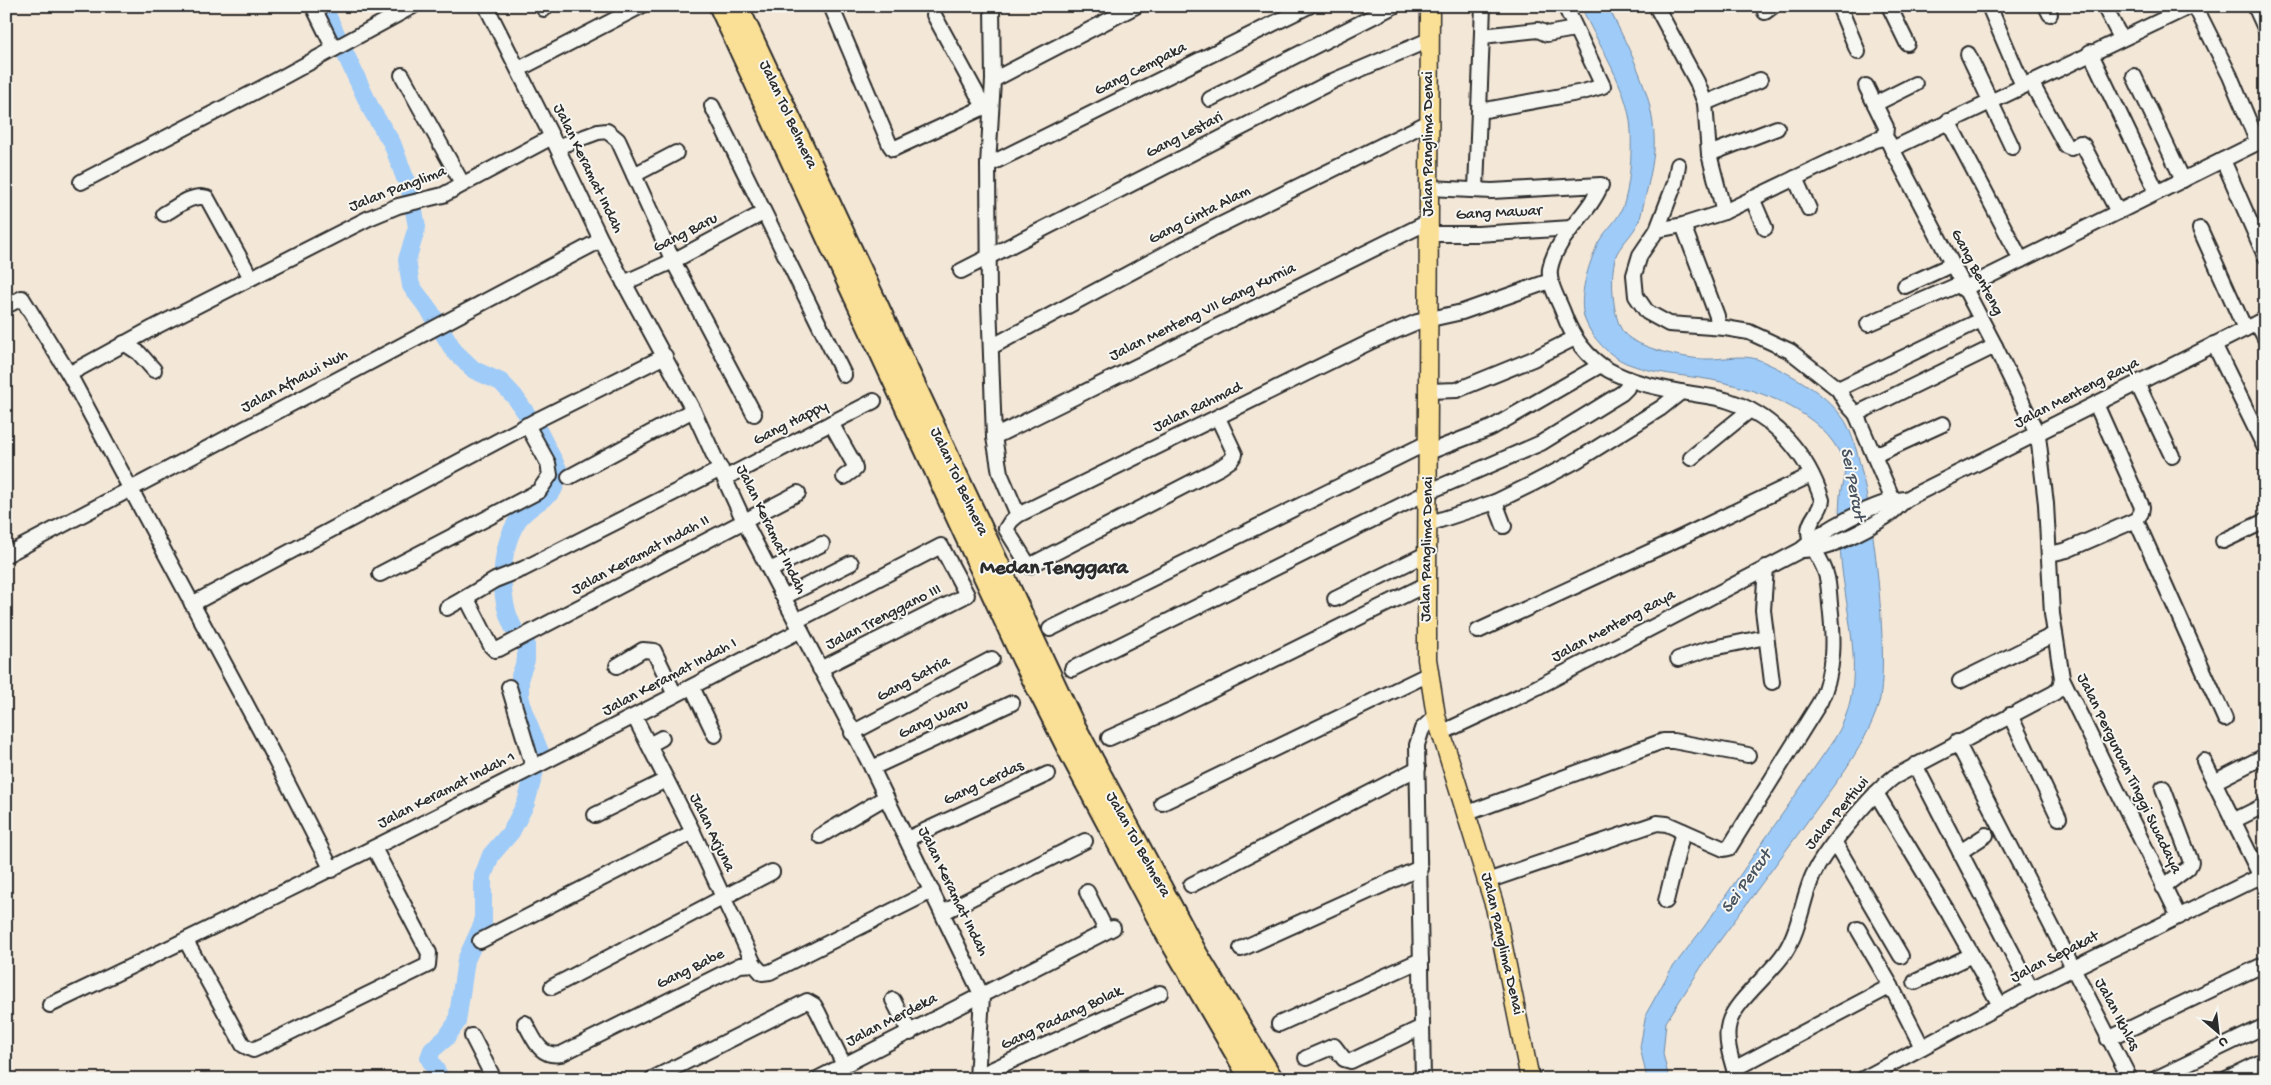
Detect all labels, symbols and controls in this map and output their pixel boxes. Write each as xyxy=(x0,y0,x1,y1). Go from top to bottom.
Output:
street label: Gang Cempaka xyxy=(1092,38,1191,101)
street label: Jalan Tol Belmera xyxy=(754,58,821,173)
street label: Jalan Panglima Denai xyxy=(1420,71,1439,217)
street label: Jalan Keramat Indah xyxy=(547,101,627,237)
street label: Gang Lestari xyxy=(1143,108,1227,164)
street label: Jalan Panglima xyxy=(347,162,450,217)
street label: Gang Cinta Alam xyxy=(1146,182,1255,250)
street label: Gang Mawar xyxy=(1455,202,1544,226)
street label: Gang Baru xyxy=(651,209,722,258)
street label: Gang Benteng xyxy=(1945,227,2007,319)
street label: Jalan Menteng VII Gang Kurnia xyxy=(1107,259,1300,367)
street label: Jalan Afnawi Nuh xyxy=(238,346,352,418)
street label: Jalan Menteng Raya xyxy=(2011,354,2144,434)
street label: Jalan Rahmad xyxy=(1150,378,1247,438)
street label: Gang Happy xyxy=(751,397,832,451)
street label: Jalan Tol Belmera xyxy=(925,425,992,540)
water label: Sei Percut xyxy=(1835,446,1870,526)
street label: Jalan Keramat Indah xyxy=(730,462,810,598)
street label: Jalan Panglima Denai xyxy=(1417,476,1439,622)
street label: Jalan Keramat Indah II xyxy=(569,512,713,600)
district label: Medan Tenggara xyxy=(980,557,1129,582)
street label: Jalan Trenggano III xyxy=(823,581,945,655)
street label: Jalan Menteng Raya xyxy=(1549,586,1680,668)
street label: Jalan Keramat Indah I xyxy=(600,635,740,721)
street label: Gang Satria xyxy=(874,652,955,707)
street label: Jalan Perguruan Tinggi Swadaya xyxy=(2071,671,2185,878)
street label: Gang Waru xyxy=(896,695,973,744)
street label: Jalan Keramat Indah 1 xyxy=(375,748,519,834)
street label: Gang Cerdas xyxy=(941,757,1028,811)
street label: Jalan Pertiwi xyxy=(1802,774,1874,854)
street label: Jalan Tol Belmera xyxy=(1100,789,1174,902)
street label: Jalan Arjuna xyxy=(684,791,739,876)
street label: Jalan Keramat Indah xyxy=(912,824,992,960)
water label: Sei Percut xyxy=(1717,843,1779,918)
street label: Jalan Panglima Denai xyxy=(1475,871,1527,1017)
street label: Jalan Sepakat xyxy=(2008,927,2103,988)
street label: Gang Babe xyxy=(654,945,729,995)
street label: Jalan Ikhlas xyxy=(2089,976,2143,1055)
street label: Gang Padang Bolak xyxy=(998,982,1128,1055)
street label: Jalan Merdeka xyxy=(843,989,942,1052)
north arrow xyxy=(2194,1008,2244,1058)
text: U xyxy=(2215,1032,2230,1051)

